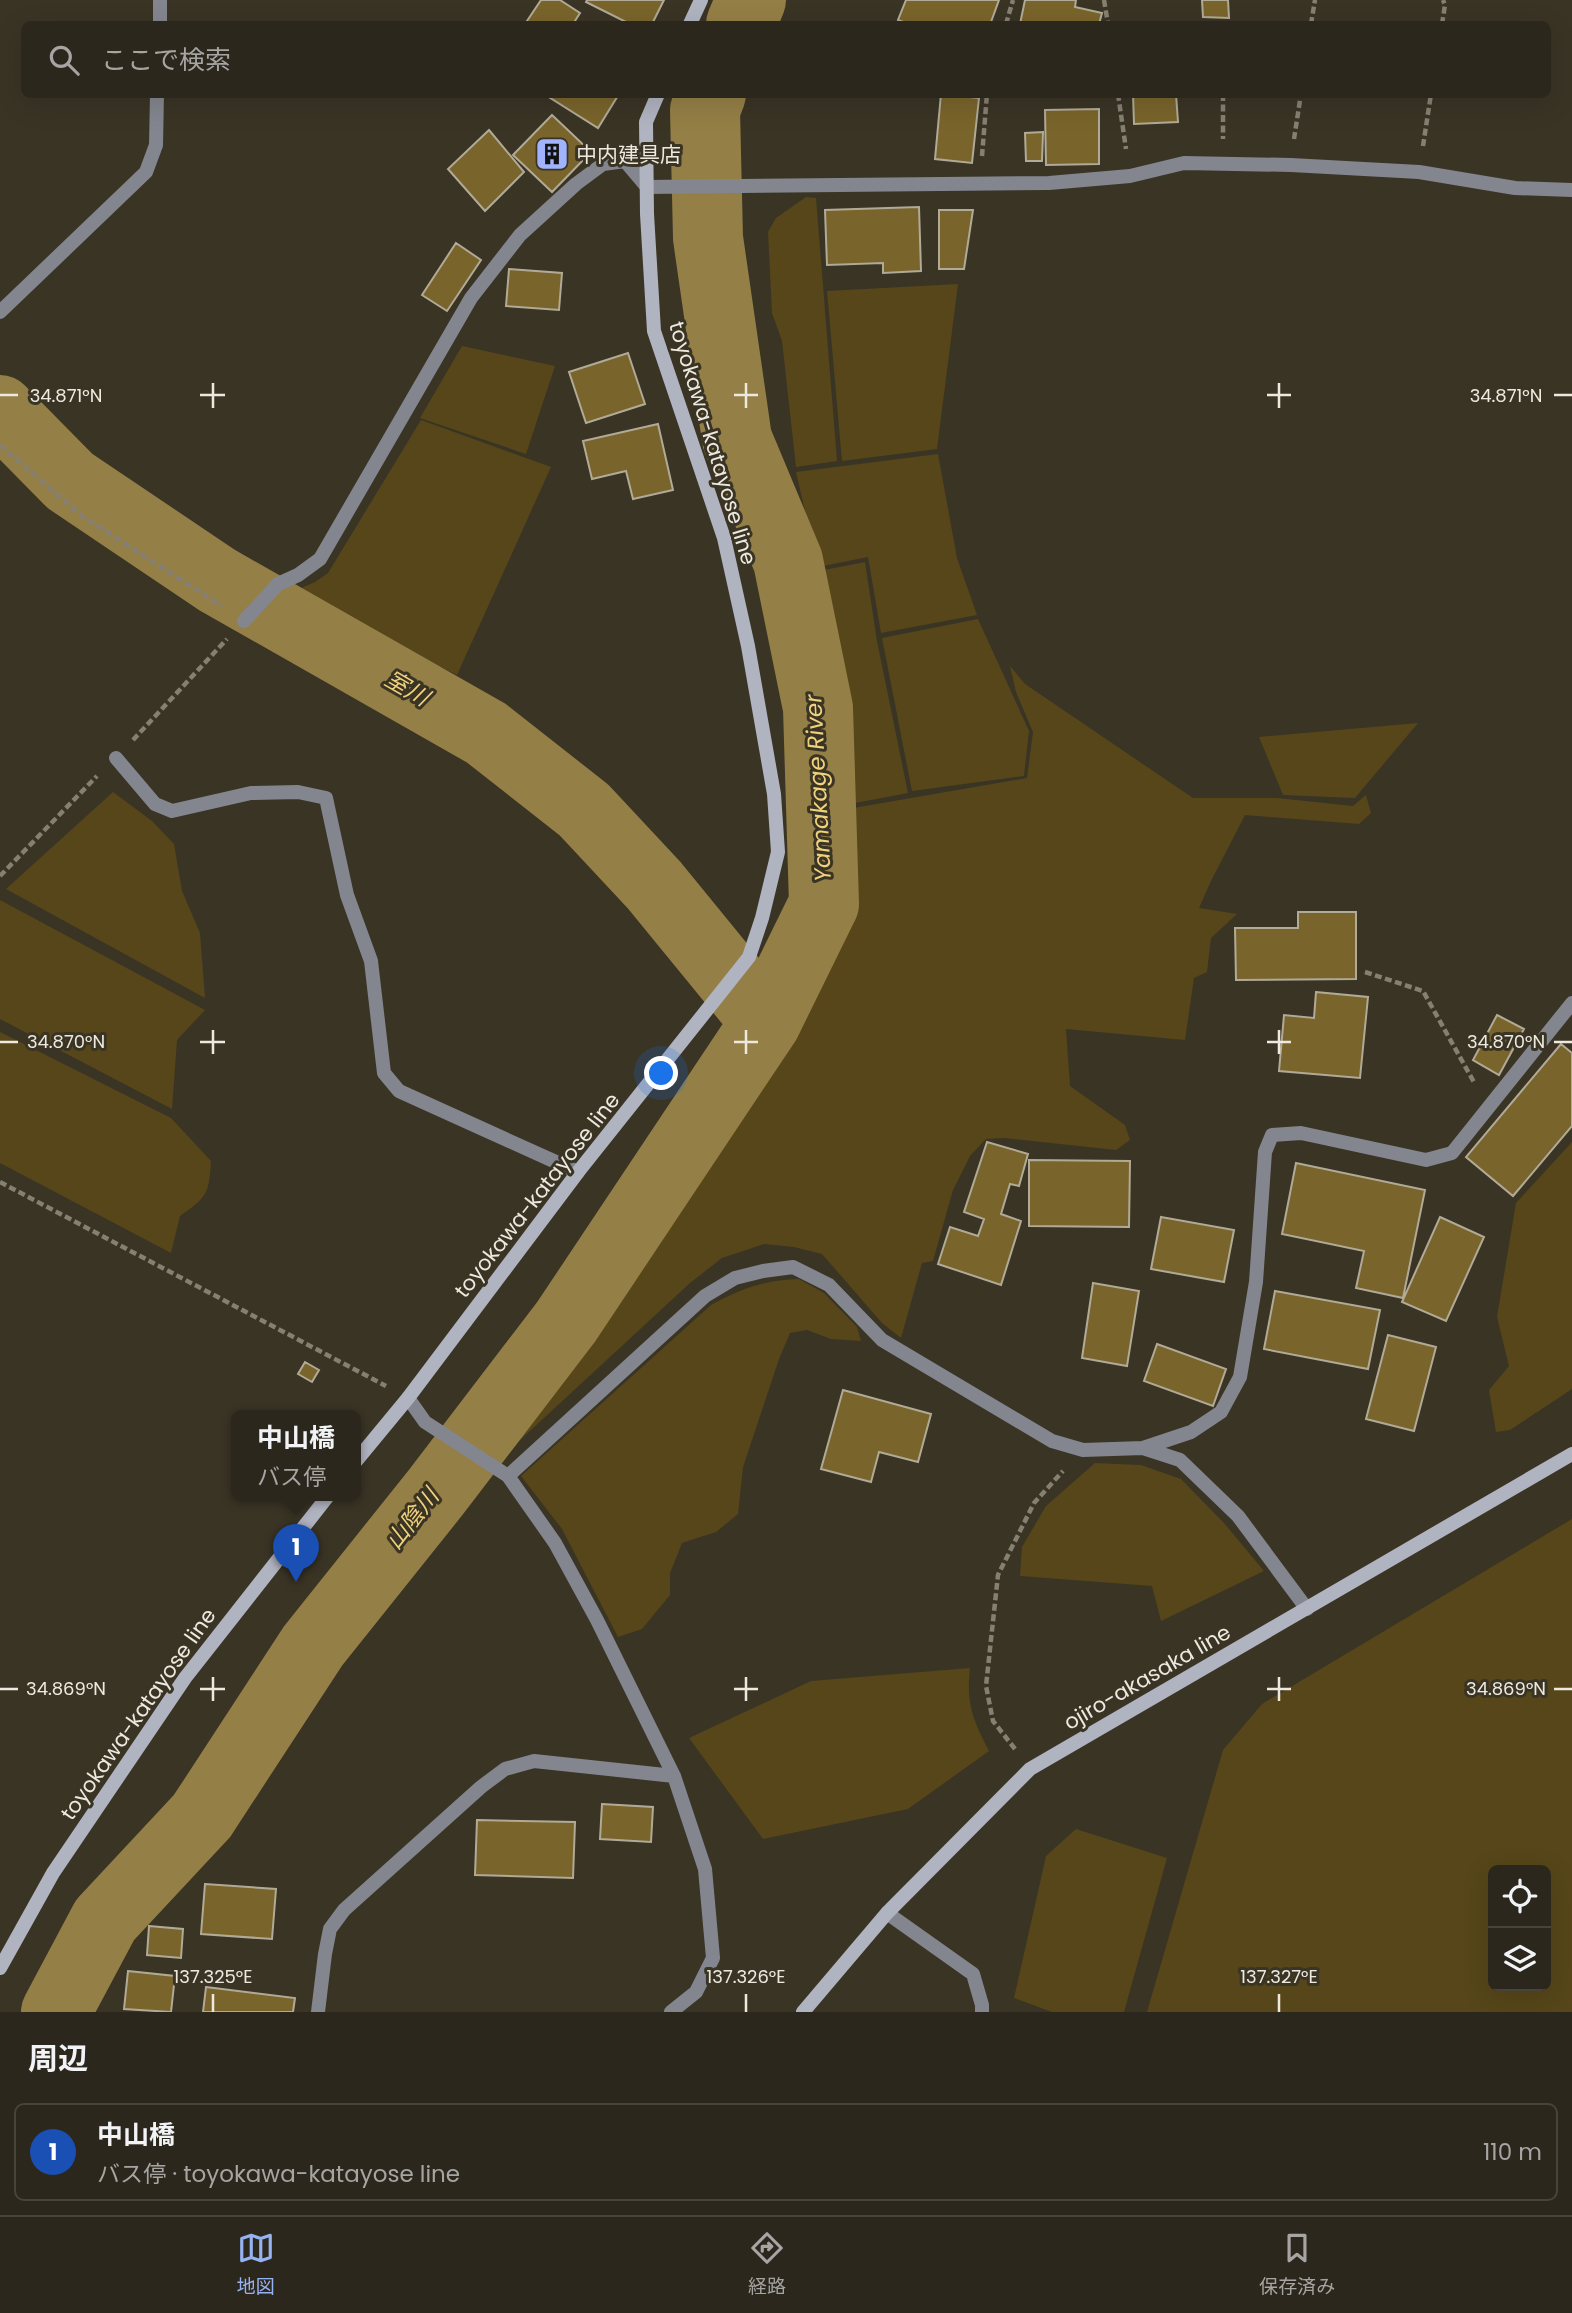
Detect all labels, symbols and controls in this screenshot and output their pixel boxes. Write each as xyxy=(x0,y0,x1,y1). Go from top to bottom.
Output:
search box xyxy=(21,21,1551,98)
icon: search xyxy=(45,41,83,79)
text: ここで検索 xyxy=(101,42,231,78)
building icon: 中内建具店 xyxy=(533,135,571,173)
place label: 中内建具店 xyxy=(576,140,681,169)
street label: toyokawa-katayose line xyxy=(662,318,764,568)
text: 34.871°N xyxy=(30,383,102,408)
text: 34.871°N xyxy=(1470,383,1542,408)
water label: 室川 xyxy=(379,663,438,715)
water label: Yamakage River xyxy=(797,692,839,883)
text: 34.870°N xyxy=(27,1029,105,1054)
text: 34.870°N xyxy=(1467,1029,1545,1054)
your location xyxy=(644,1056,678,1090)
street label: toyokawa-katayose line xyxy=(448,1086,626,1304)
popup xyxy=(231,1410,361,1501)
text: 中山橋 xyxy=(257,1420,335,1456)
text: バス停 xyxy=(257,1461,326,1493)
water label: 山陰川 xyxy=(378,1480,448,1556)
pin: 1 xyxy=(273,1524,319,1582)
street label: toyokawa-katayose line xyxy=(54,1602,222,1826)
street label: ojiro-akasaka line xyxy=(1058,1617,1236,1737)
text: 34.869°N xyxy=(26,1676,106,1701)
text: 34.869°N xyxy=(1466,1676,1546,1701)
map controls xyxy=(1488,1865,1551,1991)
button: locate xyxy=(1488,1865,1551,1928)
button: layers xyxy=(1488,1928,1551,1991)
text: 137.325°E xyxy=(174,1964,252,1989)
text: 137.326°E xyxy=(707,1964,785,1989)
text: 137.327°E xyxy=(1240,1964,1318,1989)
text: 周辺 xyxy=(28,2037,88,2080)
text: 中山橋 xyxy=(97,2117,175,2153)
text: 1 xyxy=(49,2136,57,2168)
text: 110 m xyxy=(1483,2136,1542,2168)
text: バス停 · toyokawa-katayose line xyxy=(97,2158,460,2190)
tab: 地図 xyxy=(237,2229,275,2301)
tab: 経路 xyxy=(748,2229,786,2301)
tab: 保存済み xyxy=(1259,2229,1335,2301)

